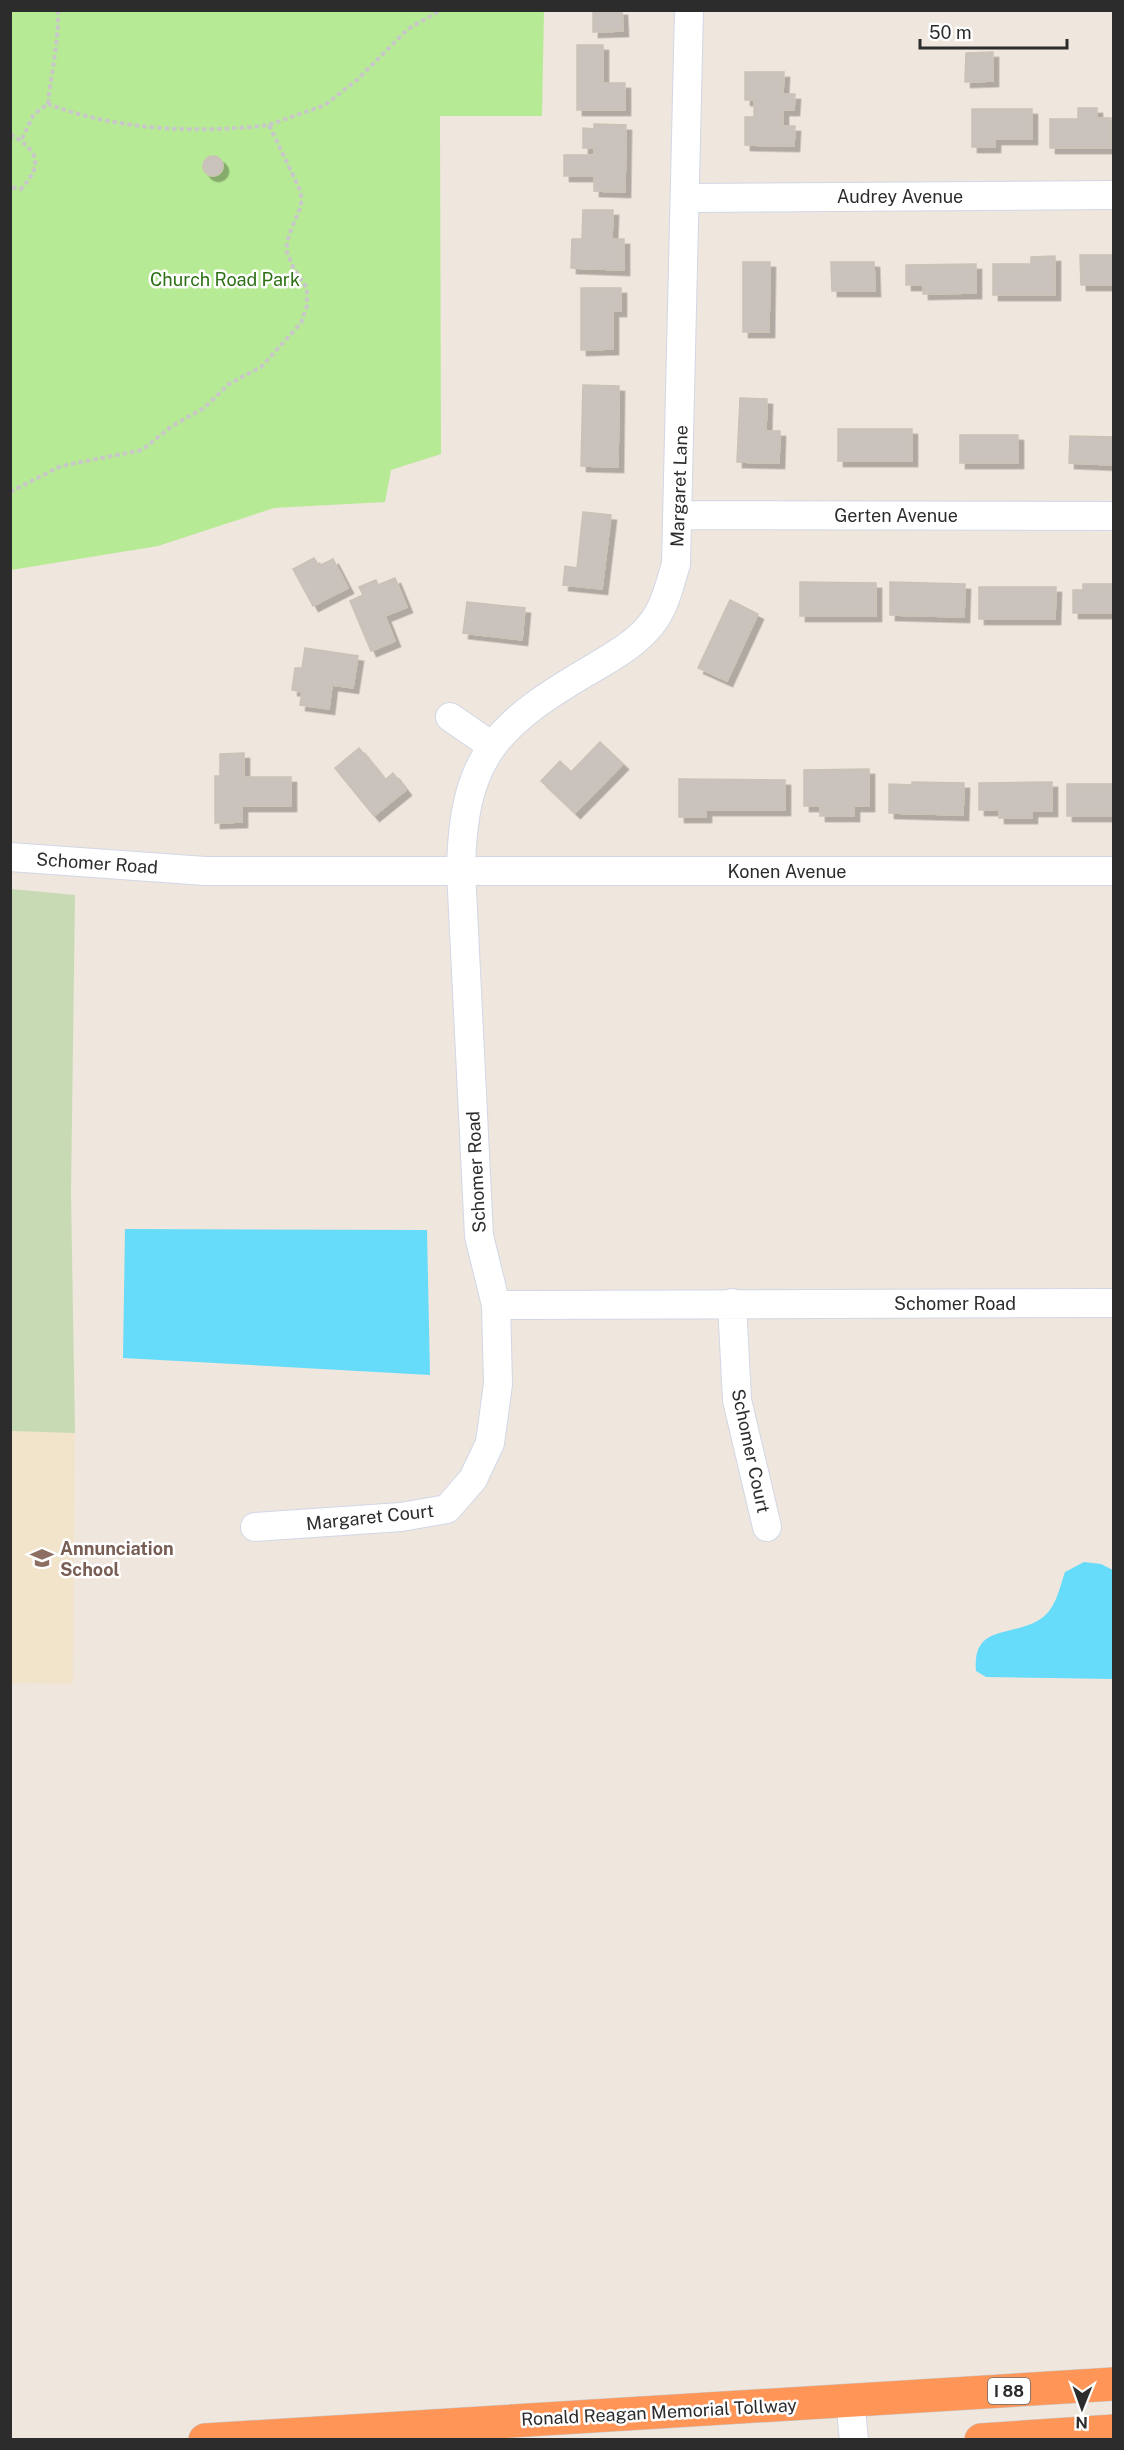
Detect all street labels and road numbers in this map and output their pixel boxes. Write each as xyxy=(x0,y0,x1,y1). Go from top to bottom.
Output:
street label: Audrey Avenue xyxy=(837,186,963,207)
street label: Margaret Lane xyxy=(666,425,692,547)
street label: Gerten Avenue xyxy=(834,505,958,526)
street label: Schomer Road xyxy=(35,848,159,878)
street label: Konen Avenue xyxy=(727,861,847,882)
street label: Schomer Road xyxy=(462,1110,490,1234)
street label: Schomer Road xyxy=(894,1293,1016,1314)
street label: Schomer Court xyxy=(728,1387,774,1515)
street label: Margaret Court xyxy=(305,1500,435,1534)
road number: I 88 xyxy=(988,2378,1030,2404)
street label: Ronald Reagan Memorial Tollway xyxy=(521,2394,798,2430)

